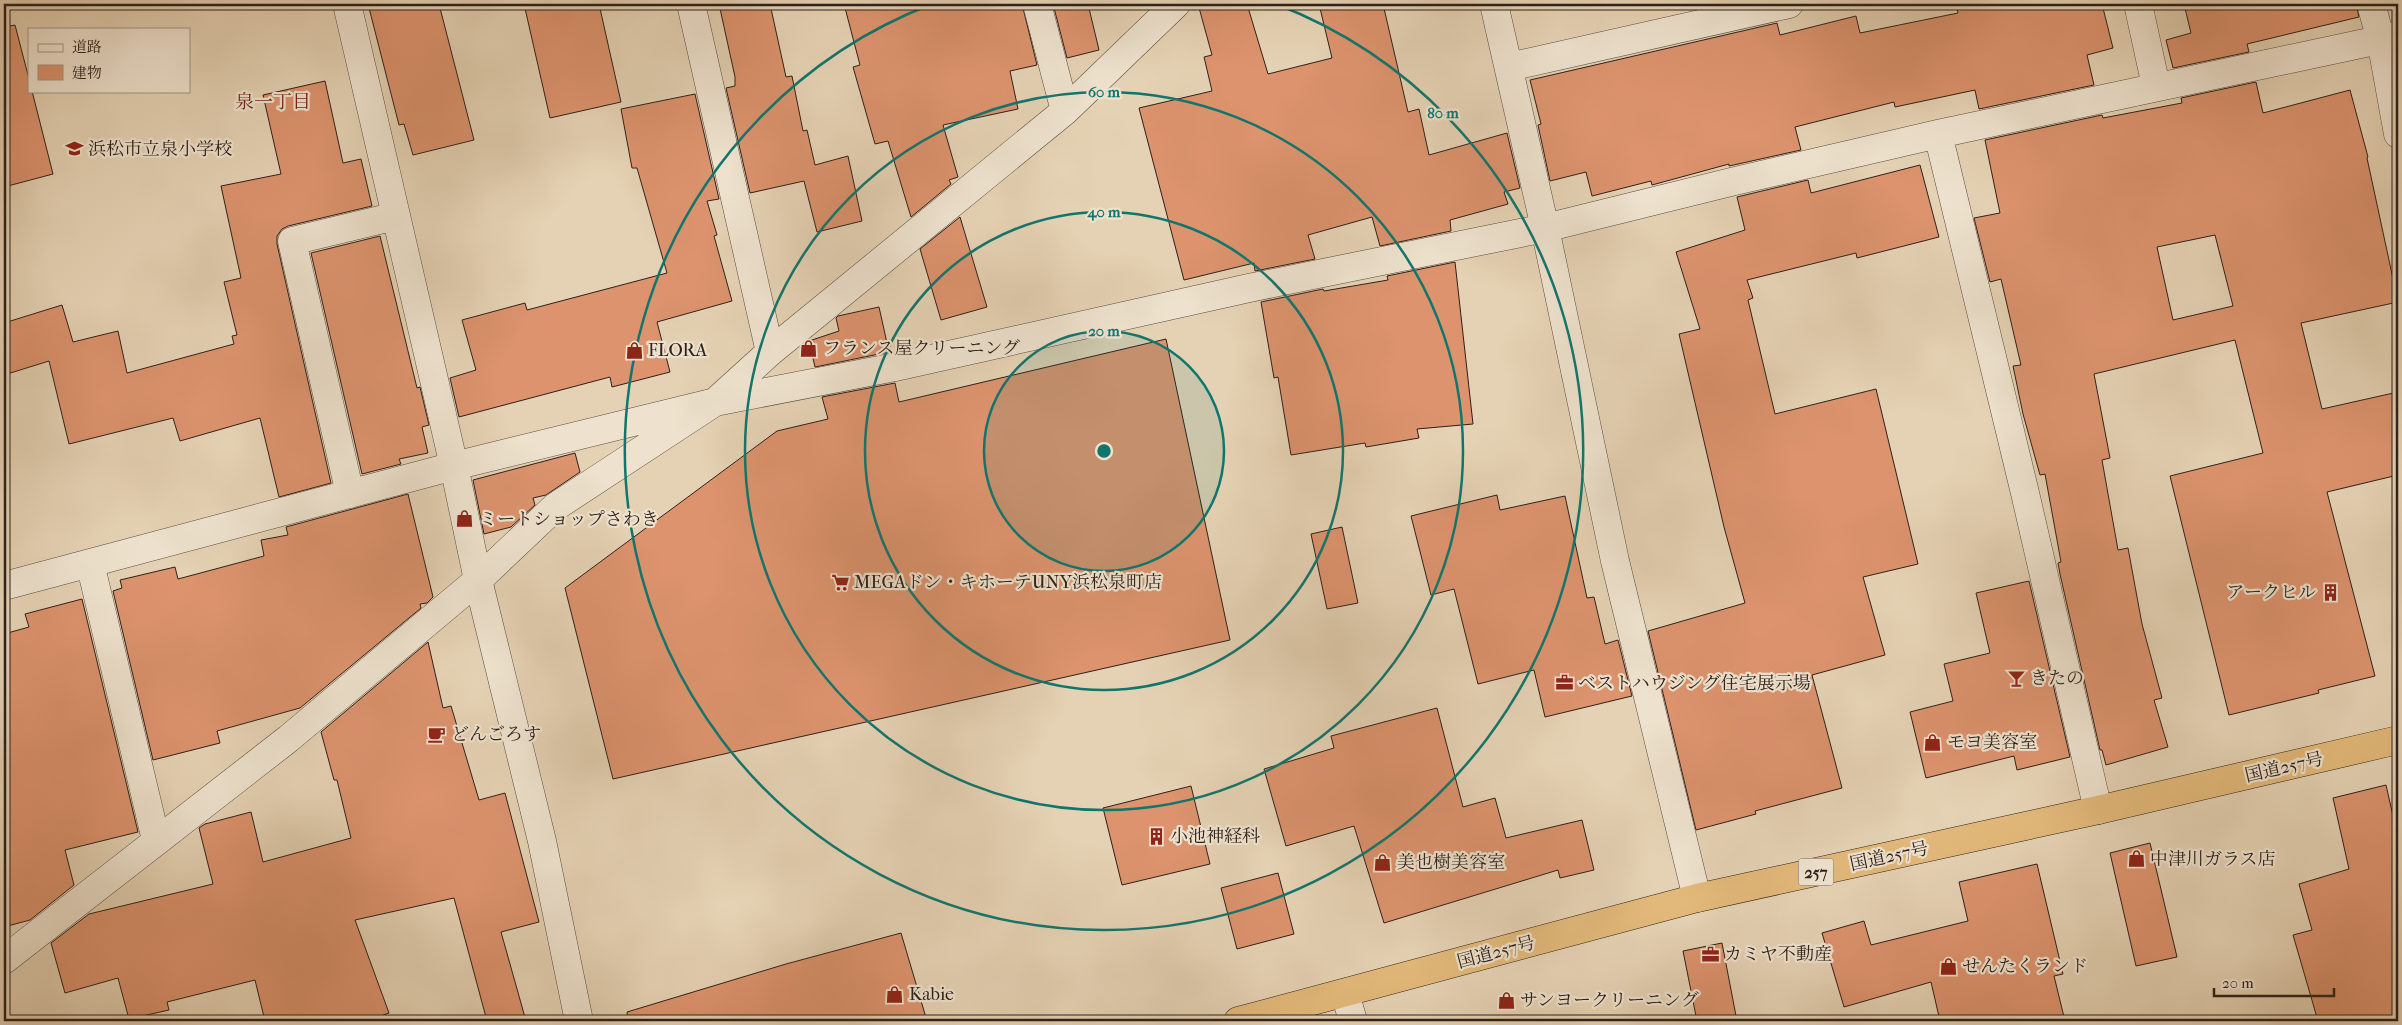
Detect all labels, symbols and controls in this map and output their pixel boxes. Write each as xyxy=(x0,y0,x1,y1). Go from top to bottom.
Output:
legend xyxy=(28,28,190,92)
text: 道路 xyxy=(72,38,102,56)
text: 建物 xyxy=(72,64,102,82)
text: 60 m xyxy=(1088,83,1121,101)
district label: 泉一丁目 xyxy=(235,91,311,113)
text: 80 m xyxy=(1427,104,1459,122)
school or university icon: 浜松市立泉小学校 xyxy=(64,139,84,159)
place label: 浜松市立泉小学校 xyxy=(88,139,232,160)
text: 40 m xyxy=(1087,203,1121,221)
text: 20 m xyxy=(1088,322,1120,340)
shop icon: フランス屋クリーニング xyxy=(799,338,819,358)
place label: フランス屋クリーニング xyxy=(823,338,1020,359)
shop icon: FLORA xyxy=(624,340,644,360)
place label: FLORA xyxy=(648,340,708,361)
centre of rings xyxy=(1095,442,1113,460)
shop icon: ミートショップさわき xyxy=(455,509,475,529)
place label: ミートショップさわき xyxy=(479,509,659,530)
supermarket icon: MEGAドン・キホーテUNY浜松泉町店 xyxy=(830,572,850,592)
place label: MEGAドン・キホーテUNY浜松泉町店 xyxy=(854,572,1162,593)
place label: アークヒル xyxy=(2227,582,2316,603)
building icon: アークヒル xyxy=(2320,582,2340,602)
bar icon: きたの xyxy=(2006,668,2026,688)
place label: きたの xyxy=(2030,668,2084,689)
office icon: ベストハウジング住宅展示場 xyxy=(1554,673,1574,693)
place label: ベストハウジング住宅展示場 xyxy=(1578,673,1811,694)
cafe icon: どんごろす xyxy=(427,724,447,744)
place label: どんごろす xyxy=(451,724,541,745)
shop icon: モヨ美容室 xyxy=(1923,732,1943,752)
place label: モヨ美容室 xyxy=(1947,732,2037,753)
street label: 国道257号 xyxy=(2243,748,2325,787)
building icon: 小池神経科 xyxy=(1146,826,1166,846)
place label: 小池神経科 xyxy=(1170,826,1260,847)
street label: 国道257号 xyxy=(1848,838,1930,875)
shop icon: 中津川ガラス店 xyxy=(2126,849,2146,869)
place label: 中津川ガラス店 xyxy=(2150,849,2275,870)
shop icon: 美也樹美容室 xyxy=(1373,852,1393,872)
place label: 美也樹美容室 xyxy=(1397,852,1505,873)
road number: 257 xyxy=(1798,859,1834,886)
street label: 国道257号 xyxy=(1455,932,1537,973)
office icon: カミヤ不動産 xyxy=(1700,944,1720,964)
place label: カミヤ不動産 xyxy=(1724,944,1832,965)
shop icon: せんたくランド xyxy=(1938,956,1958,976)
place label: せんたくランド xyxy=(1962,956,2088,977)
scale bar xyxy=(2214,965,2334,997)
text: 20 m xyxy=(2222,974,2254,992)
shop icon: Kabie xyxy=(885,984,905,1004)
place label: Kabie xyxy=(909,984,954,1005)
shop icon: サンヨークリーニング xyxy=(1496,990,1516,1010)
place label: サンヨークリーニング xyxy=(1520,990,1699,1011)

